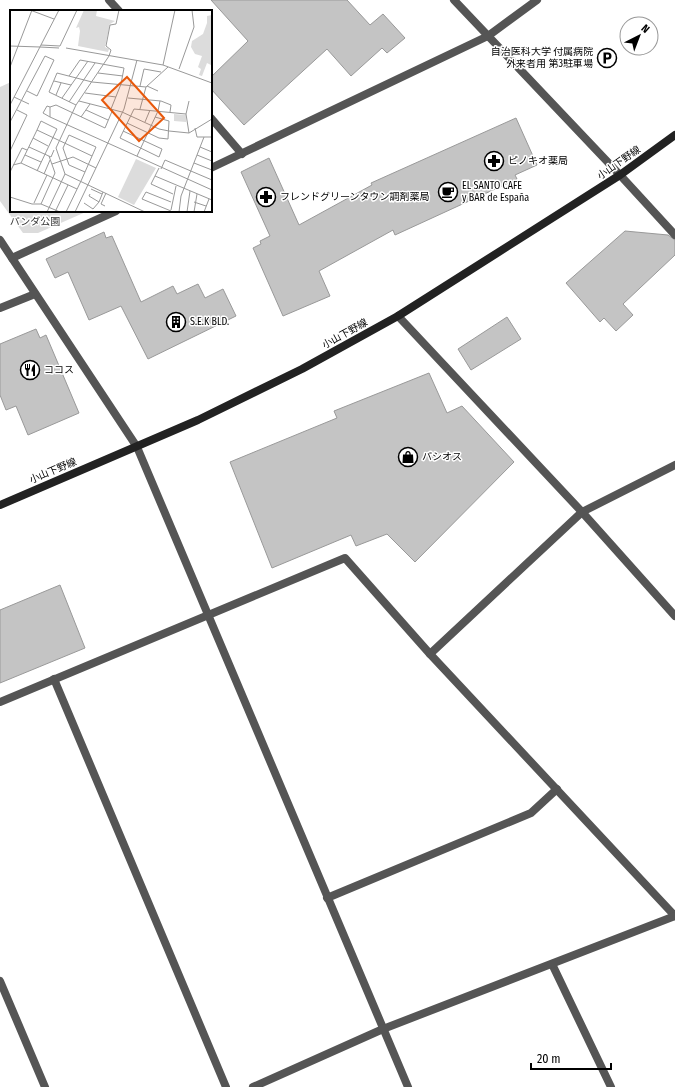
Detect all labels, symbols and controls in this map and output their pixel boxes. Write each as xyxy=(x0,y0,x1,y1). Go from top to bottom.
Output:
inset map xyxy=(10,10,212,212)
north arrow xyxy=(619,16,659,56)
text: N xyxy=(639,22,652,36)
place label: 自治医科大学 付属病院 外来者用 第3駐車場 xyxy=(491,46,593,70)
parking icon: 自治医科大学 付属病院 外来者用 第3駐車場 xyxy=(596,47,618,69)
street label: 小山下野線 xyxy=(595,144,643,182)
pharmacy icon: ピノキオ薬局 xyxy=(483,150,505,172)
place label: ピノキオ薬局 xyxy=(508,155,568,167)
place label: EL SANTO CAFE y BAR de España xyxy=(462,180,529,204)
cafe icon: EL SANTO CAFE y BAR de España xyxy=(437,181,459,203)
pharmacy icon: フレンドグリーンタウン調剤薬局 xyxy=(255,186,277,208)
place label: フレンドグリーンタウン調剤薬局 xyxy=(280,191,430,203)
park label: パンダ公園 xyxy=(10,216,60,228)
building icon: S.E.K BLD. xyxy=(165,311,187,333)
place label: S.E.K BLD. xyxy=(190,316,229,328)
street label: 小山下野線 xyxy=(320,317,370,351)
restaurant icon: ココス xyxy=(19,359,41,381)
place label: ココス xyxy=(44,364,74,376)
shop icon: パシオス xyxy=(397,446,419,468)
place label: パシオス xyxy=(422,451,462,463)
street label: 小山下野線 xyxy=(28,456,78,486)
scale bar xyxy=(531,1045,611,1071)
text: 20 m xyxy=(537,1052,561,1066)

